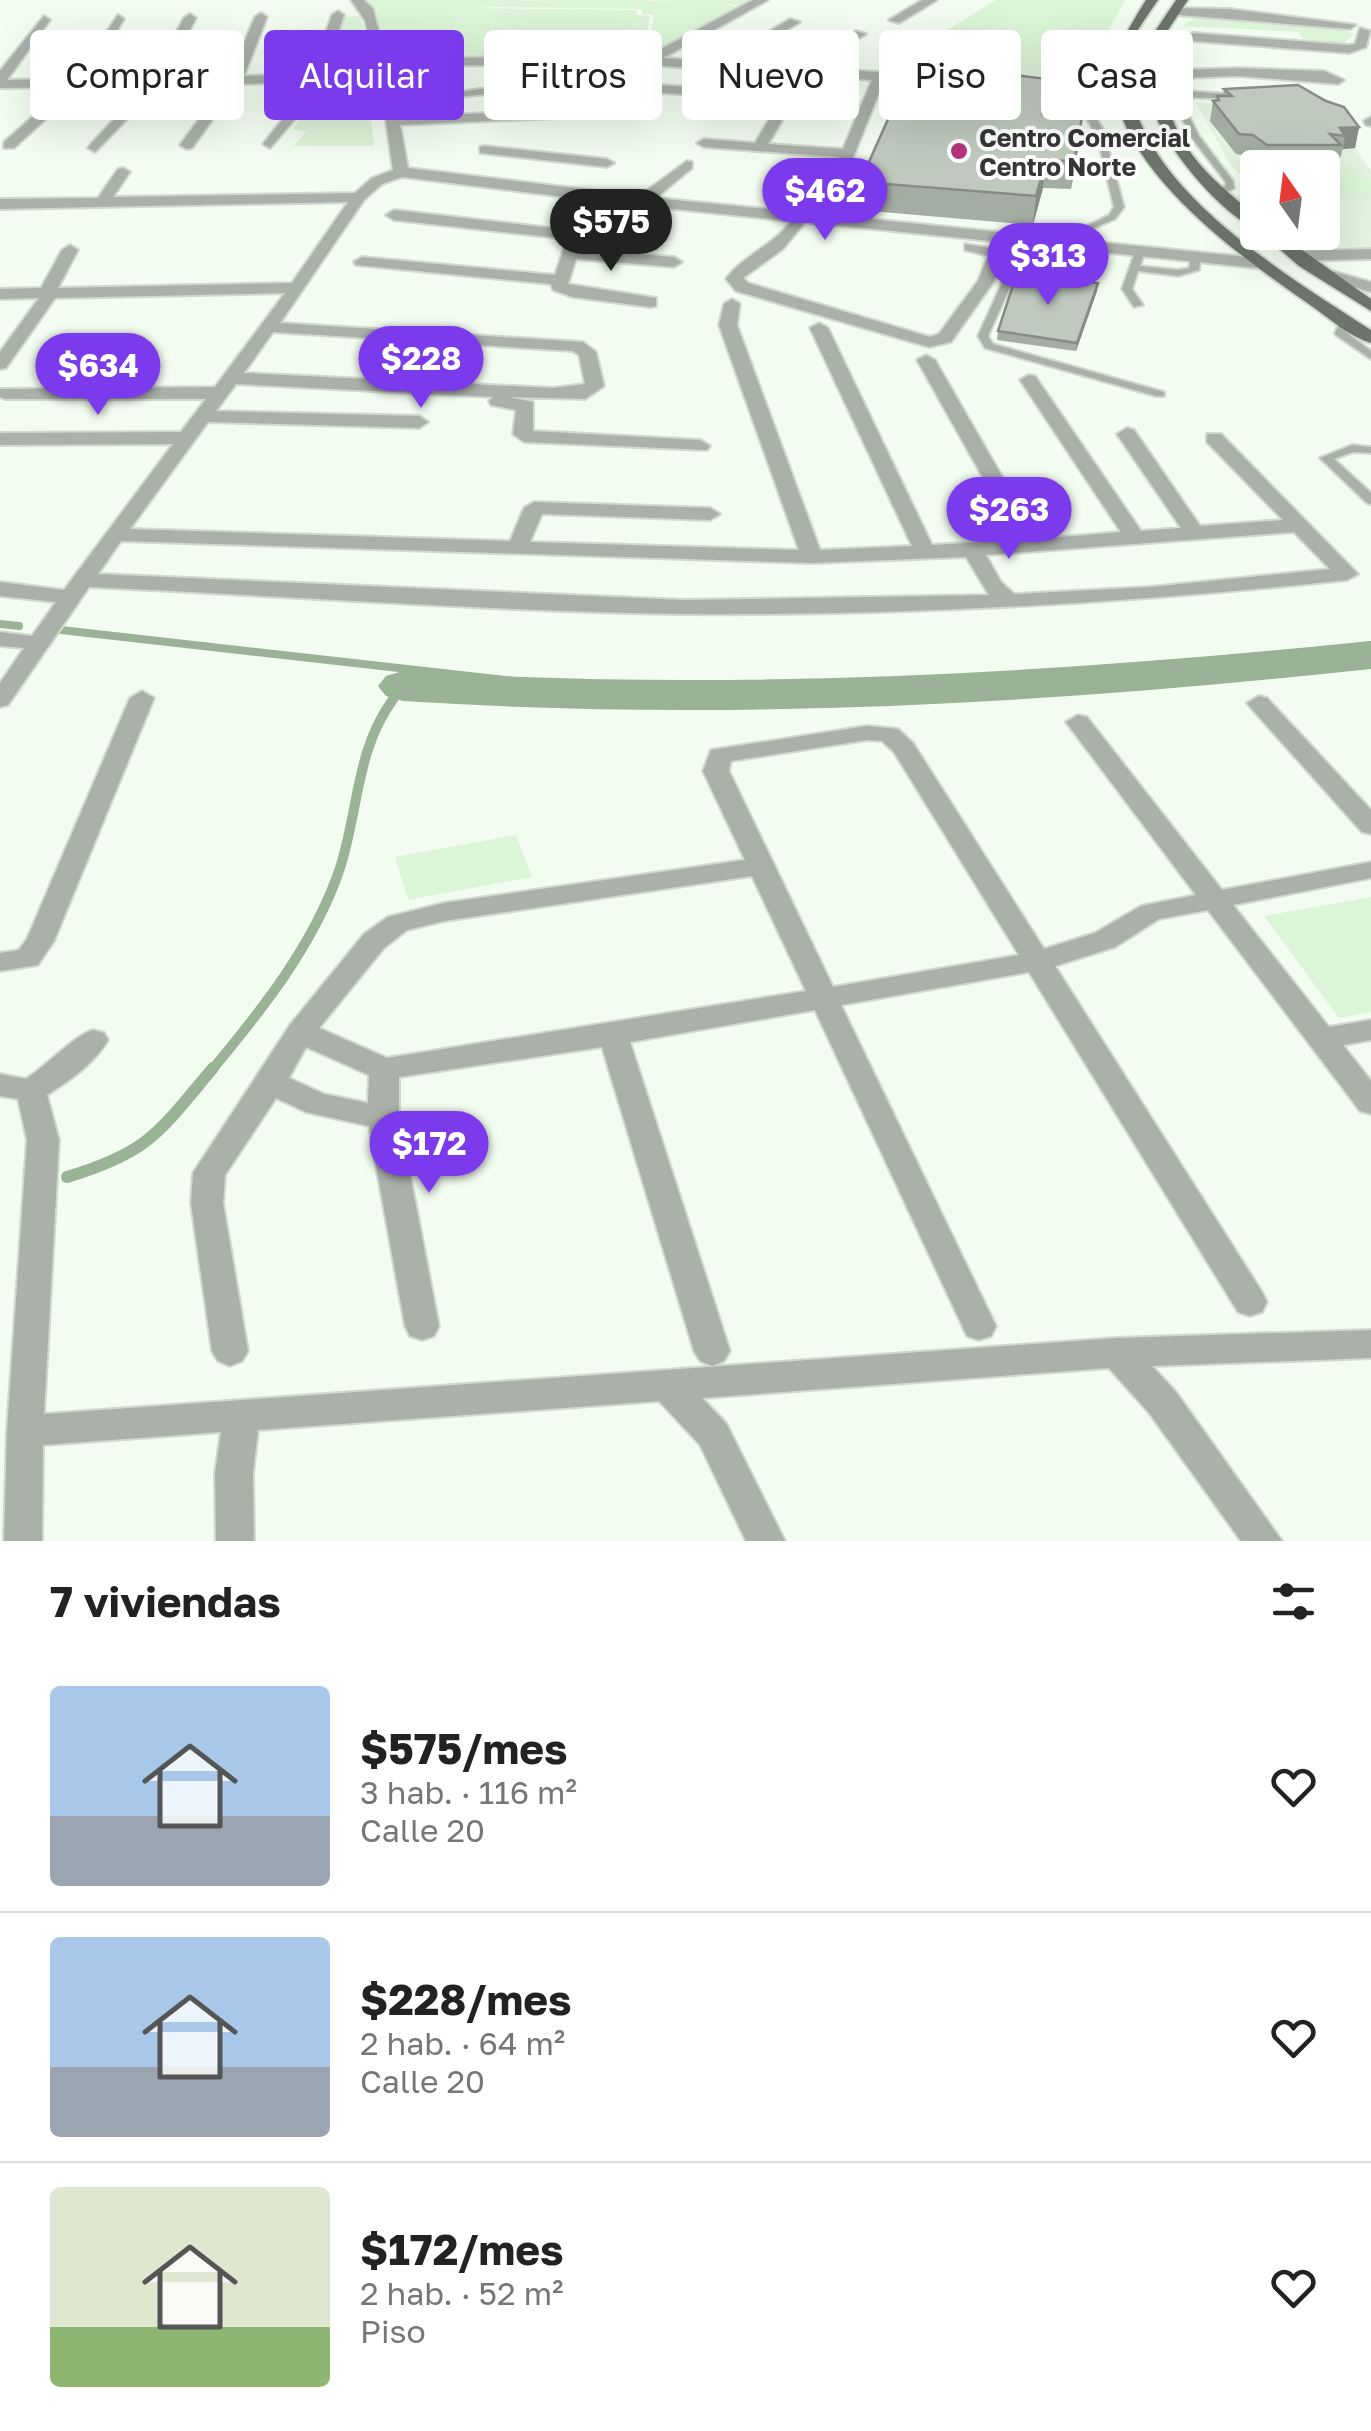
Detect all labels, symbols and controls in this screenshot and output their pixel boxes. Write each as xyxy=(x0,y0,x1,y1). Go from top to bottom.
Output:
chip: Comprar xyxy=(30,30,244,120)
chip: Alquilar xyxy=(264,30,464,120)
chip: Filtros xyxy=(484,30,662,120)
chip: Nuevo xyxy=(682,30,859,120)
chip: Piso xyxy=(879,30,1021,120)
chip: Casa xyxy=(1041,30,1193,120)
place label: Centro Comercial Centro Norte xyxy=(979,122,1190,182)
marker: Centro Comercial Centro Norte xyxy=(948,140,970,162)
north arrow xyxy=(1240,150,1340,250)
map controls xyxy=(1240,150,1340,250)
pin: $462 xyxy=(766,158,884,243)
text: $462 xyxy=(784,171,866,209)
pin: $575 xyxy=(552,189,670,274)
text: $575 xyxy=(572,202,650,240)
pin: $313 xyxy=(989,223,1107,308)
text: $313 xyxy=(1010,236,1086,274)
pin: $228 xyxy=(362,326,480,411)
pin: $634 xyxy=(39,333,157,418)
text: $228 xyxy=(381,339,461,377)
text: $634 xyxy=(57,346,139,384)
pin: $263 xyxy=(950,477,1068,562)
text: $263 xyxy=(969,490,1049,528)
pin: $172 xyxy=(370,1111,488,1196)
text: $172 xyxy=(392,1124,466,1162)
icon: filters xyxy=(1266,1574,1321,1629)
text: 7 viviendas xyxy=(50,1576,281,1626)
text: $575/mes xyxy=(360,1723,567,1773)
icon: home xyxy=(130,1726,250,1846)
icon: heart xyxy=(1266,1759,1321,1814)
text: 3 hab. · 116 m² xyxy=(360,1773,577,1811)
text: Calle 20 xyxy=(360,1811,485,1849)
text: $228/mes xyxy=(360,1974,571,2024)
icon: home xyxy=(130,1977,250,2097)
icon: heart xyxy=(1266,2010,1321,2065)
text: 2 hab. · 64 m² xyxy=(360,2024,565,2062)
text: Calle 20 xyxy=(360,2062,485,2100)
text: $172/mes xyxy=(360,2224,564,2274)
icon: home xyxy=(130,2227,250,2347)
icon: heart xyxy=(1266,2260,1321,2315)
text: 2 hab. · 52 m² xyxy=(360,2274,564,2312)
text: Piso xyxy=(360,2312,426,2350)

